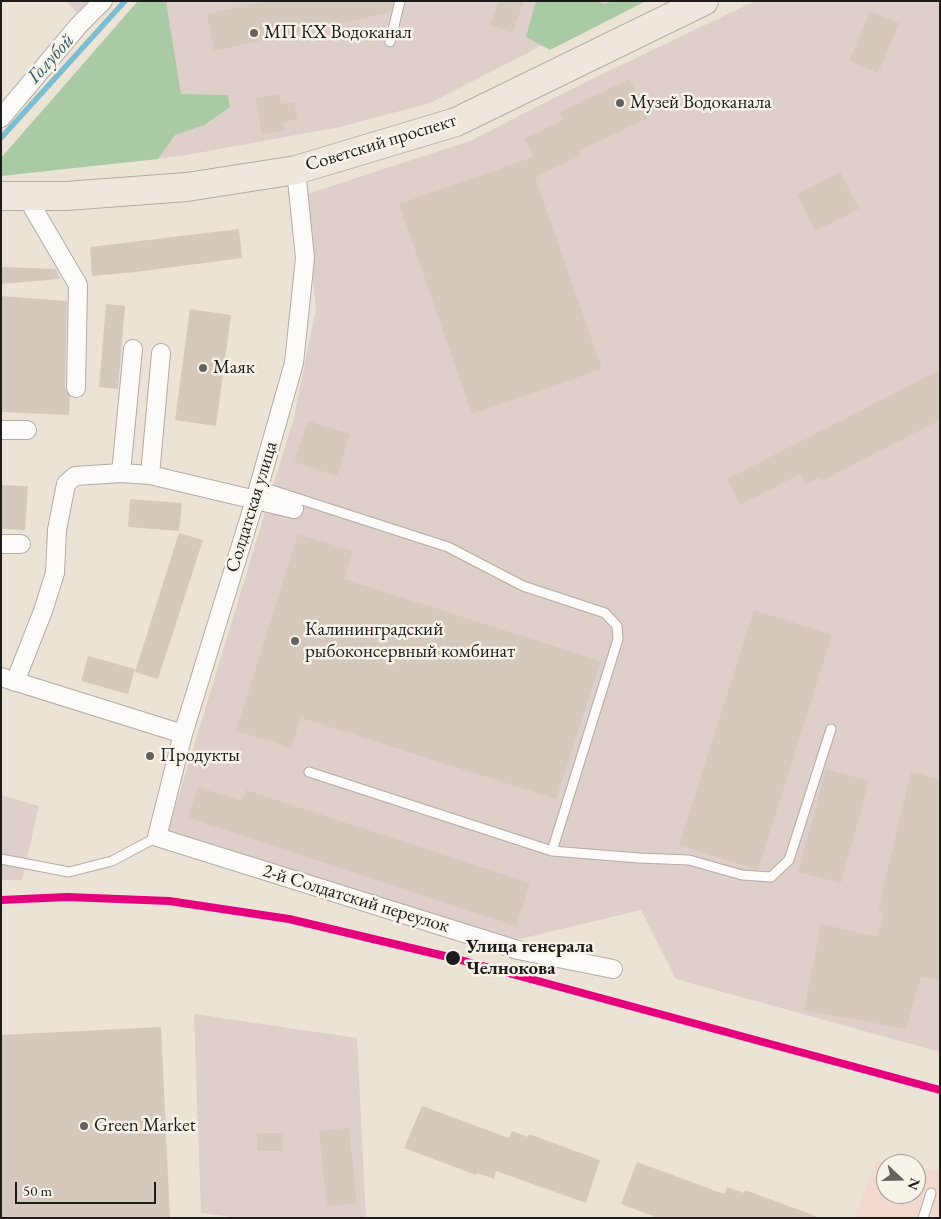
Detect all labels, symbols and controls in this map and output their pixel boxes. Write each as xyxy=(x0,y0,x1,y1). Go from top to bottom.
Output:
place label: МП КХ Водоканал xyxy=(264,22,412,44)
marker: МП КХ Водоканал xyxy=(248,27,260,39)
water label: Голубой xyxy=(22,29,80,89)
place label: Музей Водоканала xyxy=(630,92,772,114)
marker: Музей Водоканала xyxy=(614,97,626,109)
street label: Советский проспект xyxy=(303,109,459,177)
place label: Маяк xyxy=(213,357,255,379)
marker: Маяк xyxy=(197,362,209,374)
street label: Солдатская улица xyxy=(221,439,283,575)
place label: Калининградский рыбоконсервный комбинат xyxy=(305,619,515,663)
marker: Калининградский рыбоконсервный комбинат xyxy=(289,635,301,647)
place label: Продукты xyxy=(160,745,240,767)
marker: Продукты xyxy=(144,750,156,762)
street label: 2-й Солдатский переулок xyxy=(260,860,452,938)
place label: Улица генерала Челнокова xyxy=(466,936,593,980)
marker: Улица генерала Челнокова xyxy=(444,949,462,967)
place label: Green Market xyxy=(94,1115,196,1137)
marker: Green Market xyxy=(78,1120,90,1132)
north arrow xyxy=(876,1154,926,1204)
scale bar xyxy=(18,1172,159,1204)
text: N xyxy=(904,1175,925,1193)
text: 50 m xyxy=(23,1181,52,1200)

